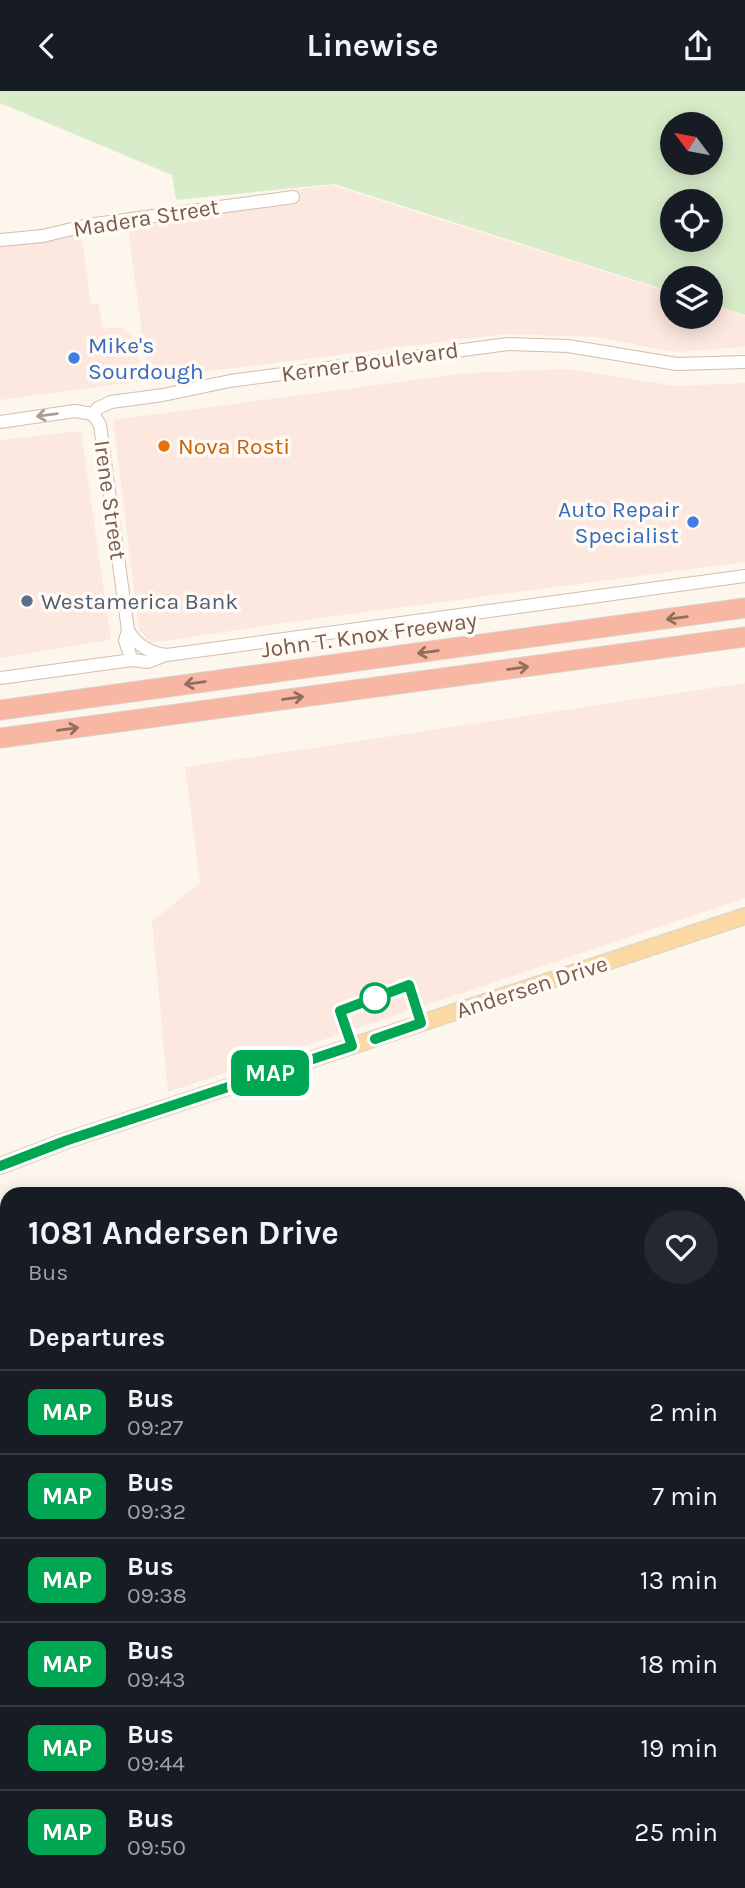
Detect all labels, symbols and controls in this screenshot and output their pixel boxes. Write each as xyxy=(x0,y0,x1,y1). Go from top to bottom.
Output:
icon: back xyxy=(28,27,66,65)
text: Linewise xyxy=(307,27,438,64)
icon: share xyxy=(679,27,717,65)
north arrow xyxy=(660,112,723,175)
map controls xyxy=(660,112,723,329)
button: locate xyxy=(660,189,723,252)
street label: Madera Street xyxy=(71,193,221,243)
button: layers xyxy=(660,266,723,329)
place label: Mike's Sourdough xyxy=(88,332,204,385)
street label: Kerner Boulevard xyxy=(280,336,460,388)
marker: Mike's Sourdough xyxy=(66,350,82,366)
one-way arrow xyxy=(36,409,59,422)
place label: Nova Rosti xyxy=(178,433,290,460)
street label: Irene Street xyxy=(88,438,132,562)
marker: Nova Rosti xyxy=(156,438,172,454)
place label: Auto Repair Specialist xyxy=(558,496,680,549)
marker: Auto Repair Specialist xyxy=(685,514,701,530)
place label: Westamerica Bank xyxy=(41,588,238,615)
marker: Westamerica Bank xyxy=(19,593,35,609)
street label: John T. Knox Freeway xyxy=(259,606,479,664)
one-way arrow xyxy=(667,611,689,624)
one-way arrow xyxy=(417,645,440,658)
one-way arrow xyxy=(507,661,529,674)
one-way arrow xyxy=(184,677,207,690)
one-way arrow xyxy=(281,692,304,705)
one-way arrow xyxy=(56,722,78,735)
street label: Andersen Drive xyxy=(453,950,611,1024)
unlabelled marker xyxy=(360,983,390,1013)
line badge: MAP xyxy=(230,1050,310,1096)
text: MAP xyxy=(245,1059,295,1087)
button: heart xyxy=(644,1210,718,1284)
text: 1081 Andersen Drive xyxy=(28,1214,339,1252)
text: Bus xyxy=(28,1259,68,1286)
text: Departures xyxy=(28,1322,165,1353)
text: Bus xyxy=(127,1383,174,1414)
text: 2 min xyxy=(649,1397,718,1428)
text: MAP xyxy=(42,1398,92,1426)
text: 09:27 xyxy=(127,1414,183,1441)
text: Bus xyxy=(127,1467,174,1498)
text: 7 min xyxy=(652,1481,718,1512)
text: MAP xyxy=(42,1482,92,1510)
text: 09:32 xyxy=(127,1498,186,1525)
text: Bus xyxy=(127,1551,174,1582)
text: 13 min xyxy=(640,1565,718,1596)
text: MAP xyxy=(42,1566,92,1594)
text: 09:38 xyxy=(127,1582,187,1609)
text: Bus xyxy=(127,1635,174,1666)
text: 18 min xyxy=(639,1649,718,1680)
text: MAP xyxy=(42,1650,92,1678)
text: 09:43 xyxy=(127,1666,186,1693)
text: Bus xyxy=(127,1719,174,1750)
text: 19 min xyxy=(640,1733,718,1764)
text: MAP xyxy=(42,1734,92,1762)
text: 09:44 xyxy=(127,1750,185,1777)
text: Bus xyxy=(127,1803,174,1834)
text: 25 min xyxy=(634,1817,718,1848)
text: MAP xyxy=(42,1818,92,1846)
text: 09:50 xyxy=(127,1834,186,1861)

